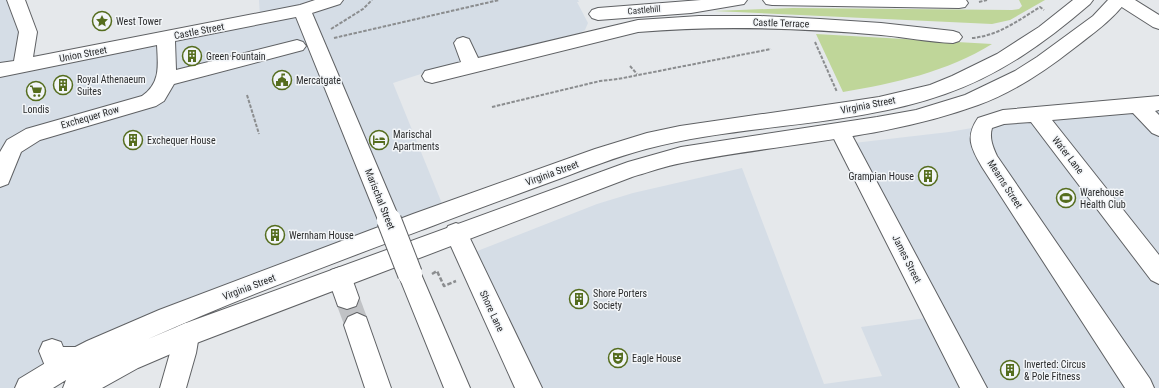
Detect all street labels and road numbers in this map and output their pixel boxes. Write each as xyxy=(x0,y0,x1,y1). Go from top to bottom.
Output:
street label: Castlehill xyxy=(627,4,661,16)
street label: Castle Terrace xyxy=(753,17,810,29)
street label: Castle Street xyxy=(173,21,225,41)
street label: Union Street xyxy=(58,44,108,64)
street label: Virginia Street xyxy=(840,94,896,116)
street label: Exchequer Row xyxy=(60,103,121,131)
street label: Water Lane xyxy=(1050,134,1086,176)
street label: Virginia Street xyxy=(524,158,580,188)
street label: Mearns Street xyxy=(985,158,1025,210)
street label: Marischal Street xyxy=(363,167,397,231)
street label: James Street xyxy=(890,233,924,285)
street label: Virginia Street xyxy=(221,272,277,302)
street label: Shore Lane xyxy=(478,289,506,334)

